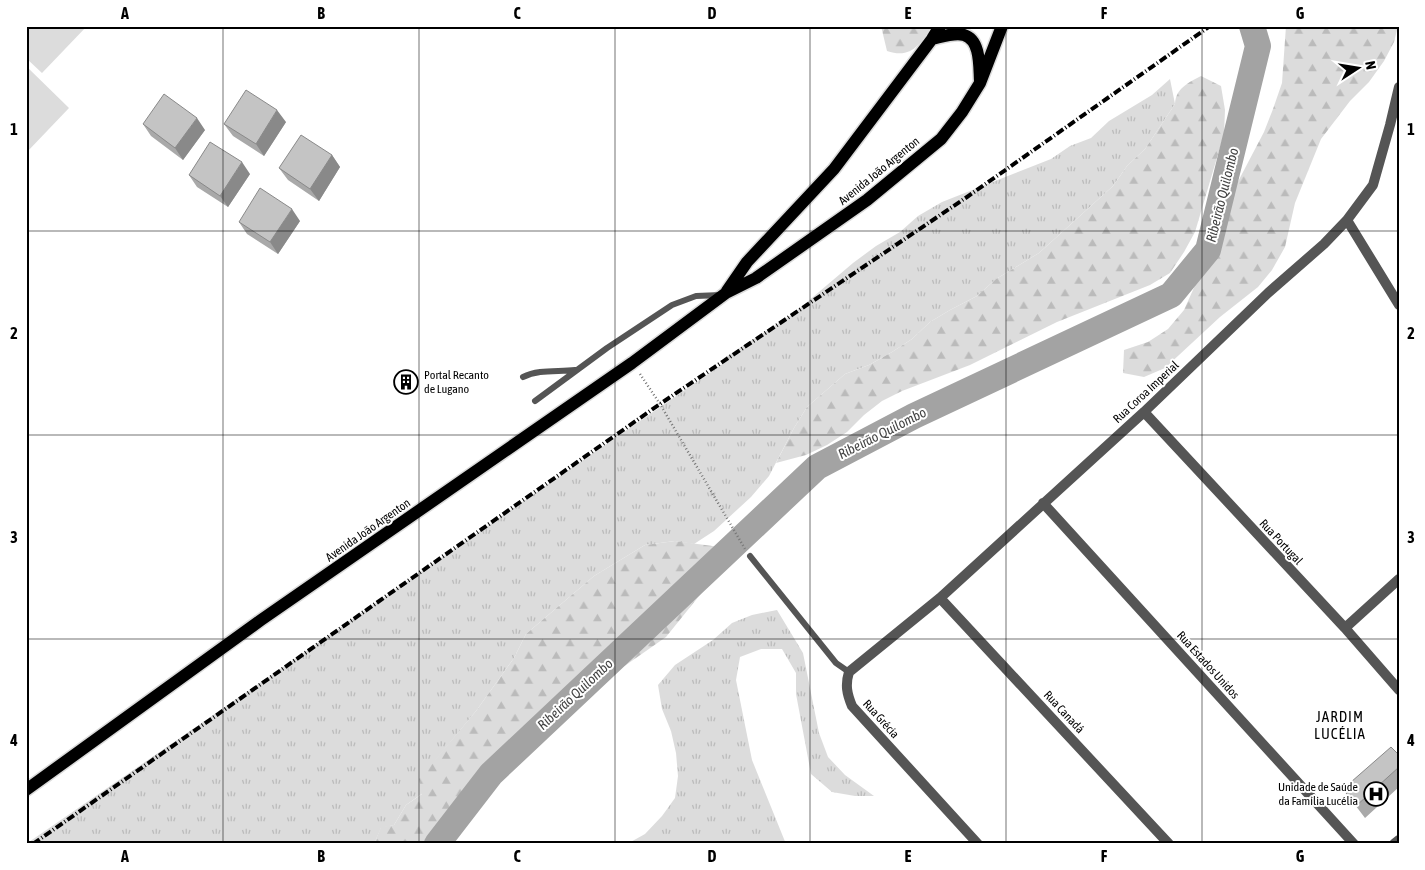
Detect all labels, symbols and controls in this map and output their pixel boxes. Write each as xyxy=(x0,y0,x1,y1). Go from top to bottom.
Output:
text: A xyxy=(120,4,129,22)
text: B xyxy=(317,4,325,22)
text: C xyxy=(513,4,521,22)
text: D xyxy=(708,4,717,22)
text: E xyxy=(905,4,912,22)
text: F xyxy=(1101,4,1108,22)
text: G xyxy=(1296,4,1305,22)
north arrow xyxy=(1332,42,1382,92)
text: N xyxy=(1362,60,1379,71)
text: 1 xyxy=(10,120,18,138)
text: 1 xyxy=(1407,120,1415,138)
street label: Avenida João Argenton xyxy=(836,134,922,208)
water label: Ribeirão Quilombo xyxy=(1203,146,1242,244)
text: 2 xyxy=(10,324,18,342)
text: 2 xyxy=(1407,324,1415,342)
street label: Rua Coroa Imperial xyxy=(1110,358,1182,426)
place label: Portal Recanto de Lugano xyxy=(424,368,489,396)
building icon: Portal Recanto de Lugano xyxy=(393,369,419,395)
water label: Ribeirão Quilombo xyxy=(835,404,929,462)
street label: Avenida João Argenton xyxy=(323,496,413,564)
street label: Rua Portugal xyxy=(1257,516,1306,568)
text: 3 xyxy=(10,528,18,546)
text: 3 xyxy=(1407,528,1415,546)
street label: Rua Estados Unidos xyxy=(1174,628,1242,702)
water label: Ribeirão Quilombo xyxy=(534,655,616,733)
street label: Rua Canadá xyxy=(1041,688,1087,736)
street label: Rua Grécia xyxy=(860,697,902,741)
district label: JARDIM LUCÉLIA xyxy=(1314,708,1366,742)
text: 4 xyxy=(9,731,18,749)
text: 4 xyxy=(1406,731,1415,749)
place label: Unidade de Saúde da Família Lucélia xyxy=(1278,780,1358,808)
hospital icon: Unidade de Saúde da Família Lucélia xyxy=(1363,781,1389,807)
text: A xyxy=(120,847,129,865)
text: B xyxy=(317,847,325,865)
text: C xyxy=(513,847,521,865)
text: D xyxy=(708,847,717,865)
text: E xyxy=(905,847,912,865)
text: F xyxy=(1101,847,1108,865)
text: G xyxy=(1296,847,1305,865)

